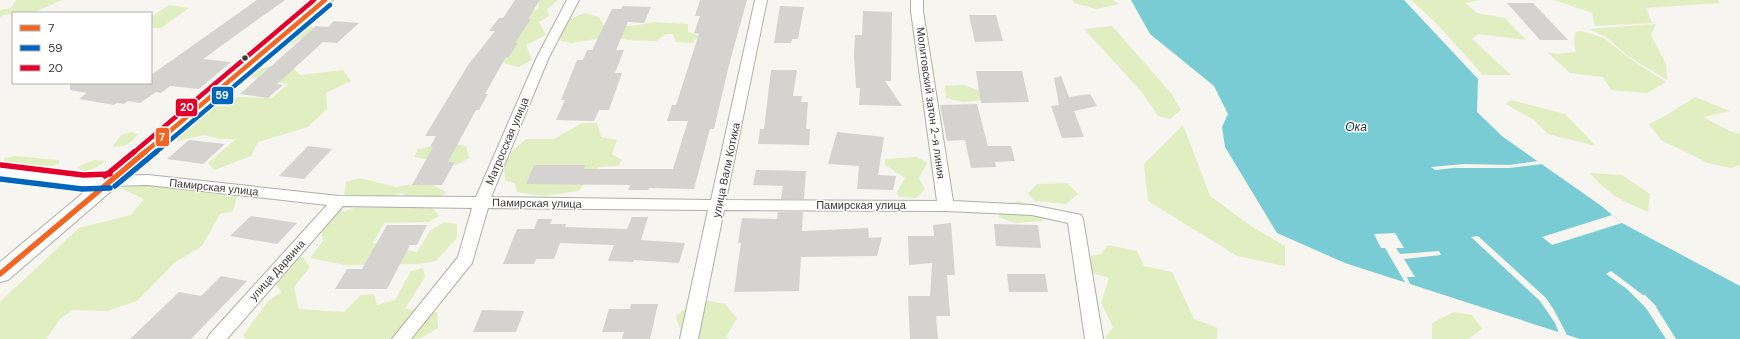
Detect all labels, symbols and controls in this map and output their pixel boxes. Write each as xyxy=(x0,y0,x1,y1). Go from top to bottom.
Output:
legend xyxy=(12,12,152,84)
text: 7 xyxy=(48,20,54,36)
street label: Молитовский затон 2-я линия xyxy=(913,26,949,180)
text: 59 xyxy=(48,40,63,56)
unlabelled marker xyxy=(240,53,250,63)
text: 20 xyxy=(48,60,63,76)
line badge: 59 xyxy=(211,86,234,105)
text: 59 xyxy=(215,88,229,102)
street label: Матросская улица xyxy=(482,94,532,187)
line badge: 20 xyxy=(175,98,198,117)
text: 20 xyxy=(180,100,194,114)
water label: Ока xyxy=(1345,119,1367,135)
street label: улица Вали Котика xyxy=(709,120,743,219)
line badge: 7 xyxy=(155,127,170,147)
text: 7 xyxy=(159,130,165,144)
street label: Памирская улица xyxy=(169,175,260,199)
street label: Памирская улица xyxy=(492,195,583,211)
street label: Памирская улица xyxy=(816,198,907,212)
street label: улица Дарвина xyxy=(246,236,309,303)

